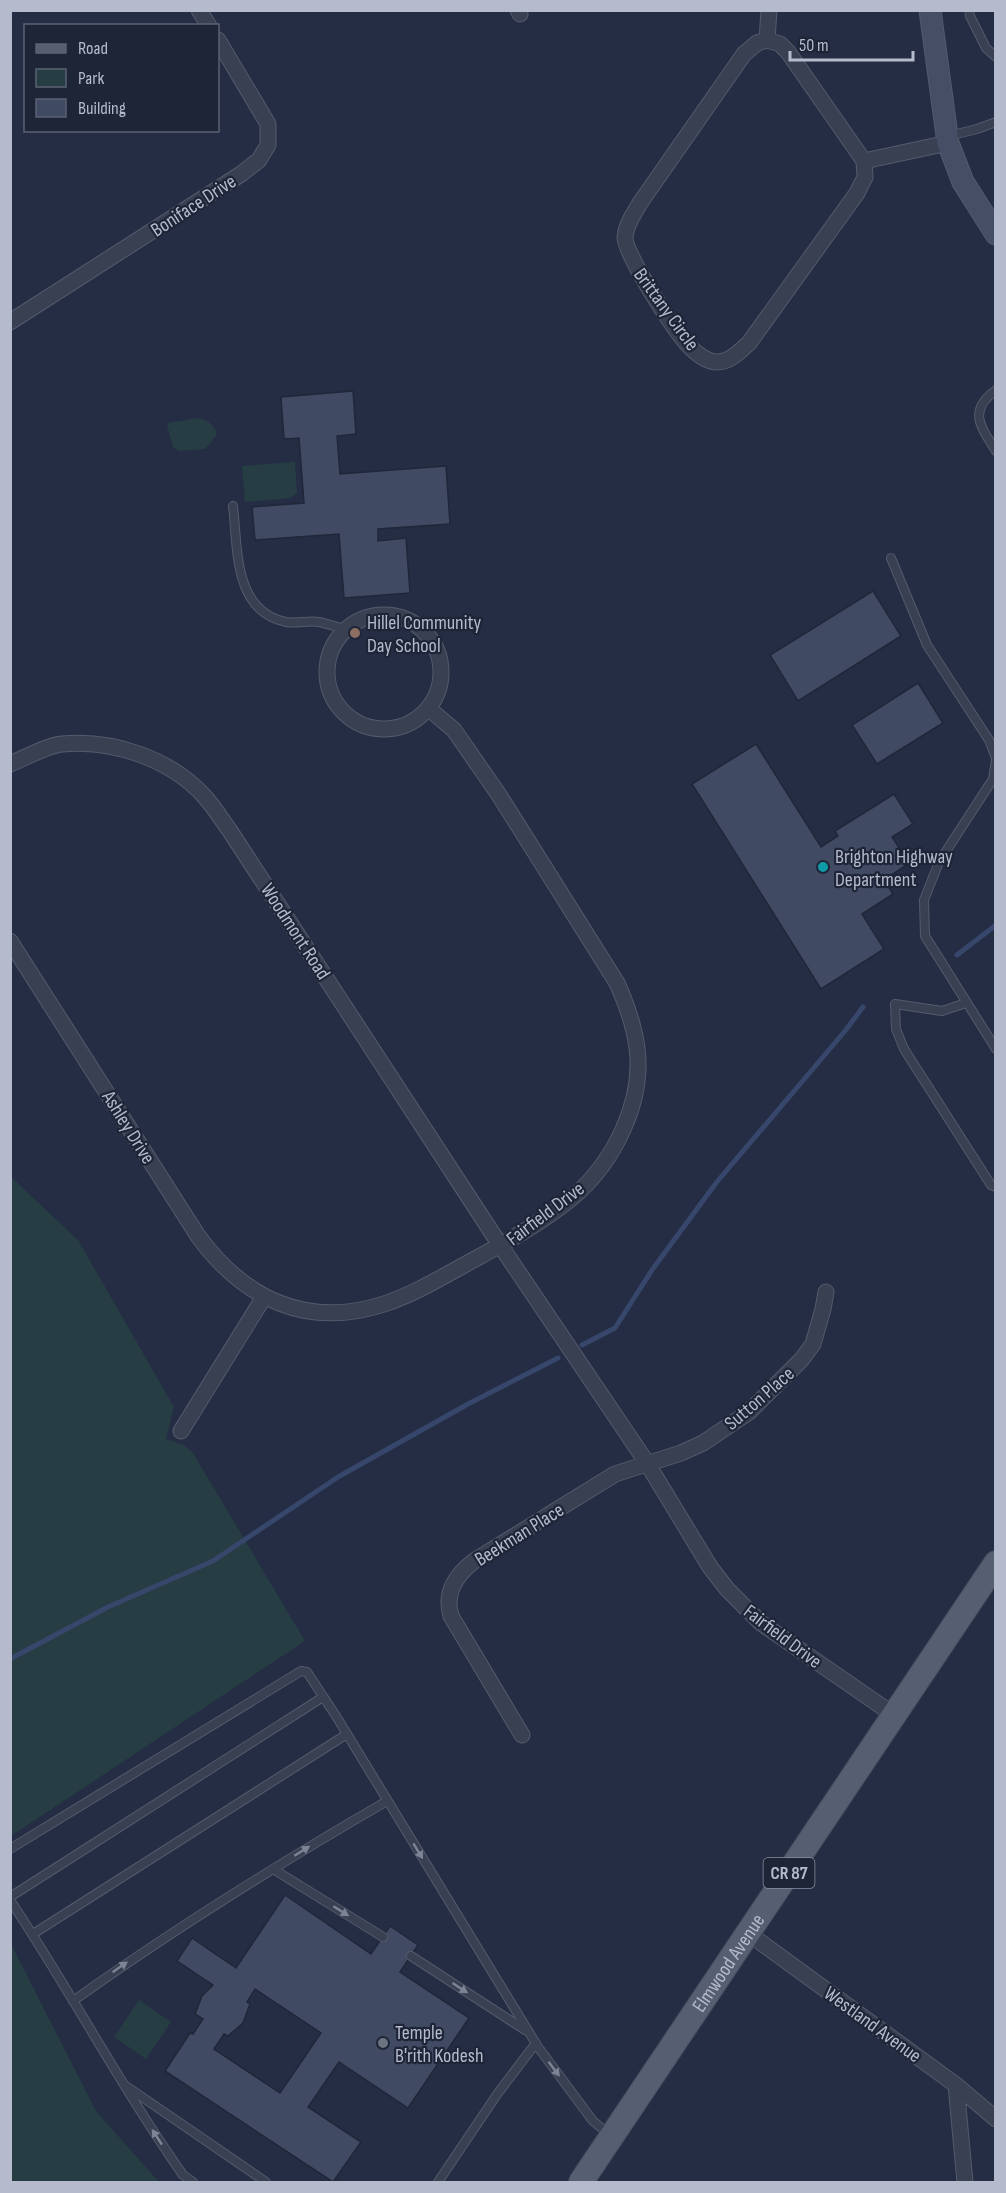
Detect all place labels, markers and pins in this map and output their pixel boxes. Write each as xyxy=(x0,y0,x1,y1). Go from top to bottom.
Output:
place label: Hillel Community Day School xyxy=(367,611,482,658)
marker: Hillel Community Day School xyxy=(348,626,362,640)
place label: Brighton Highway Department xyxy=(835,845,953,892)
marker: Brighton Highway Department xyxy=(816,860,830,874)
place label: Temple B'rith Kodesh xyxy=(395,2021,483,2068)
marker: Temple B'rith Kodesh xyxy=(376,2036,390,2050)

